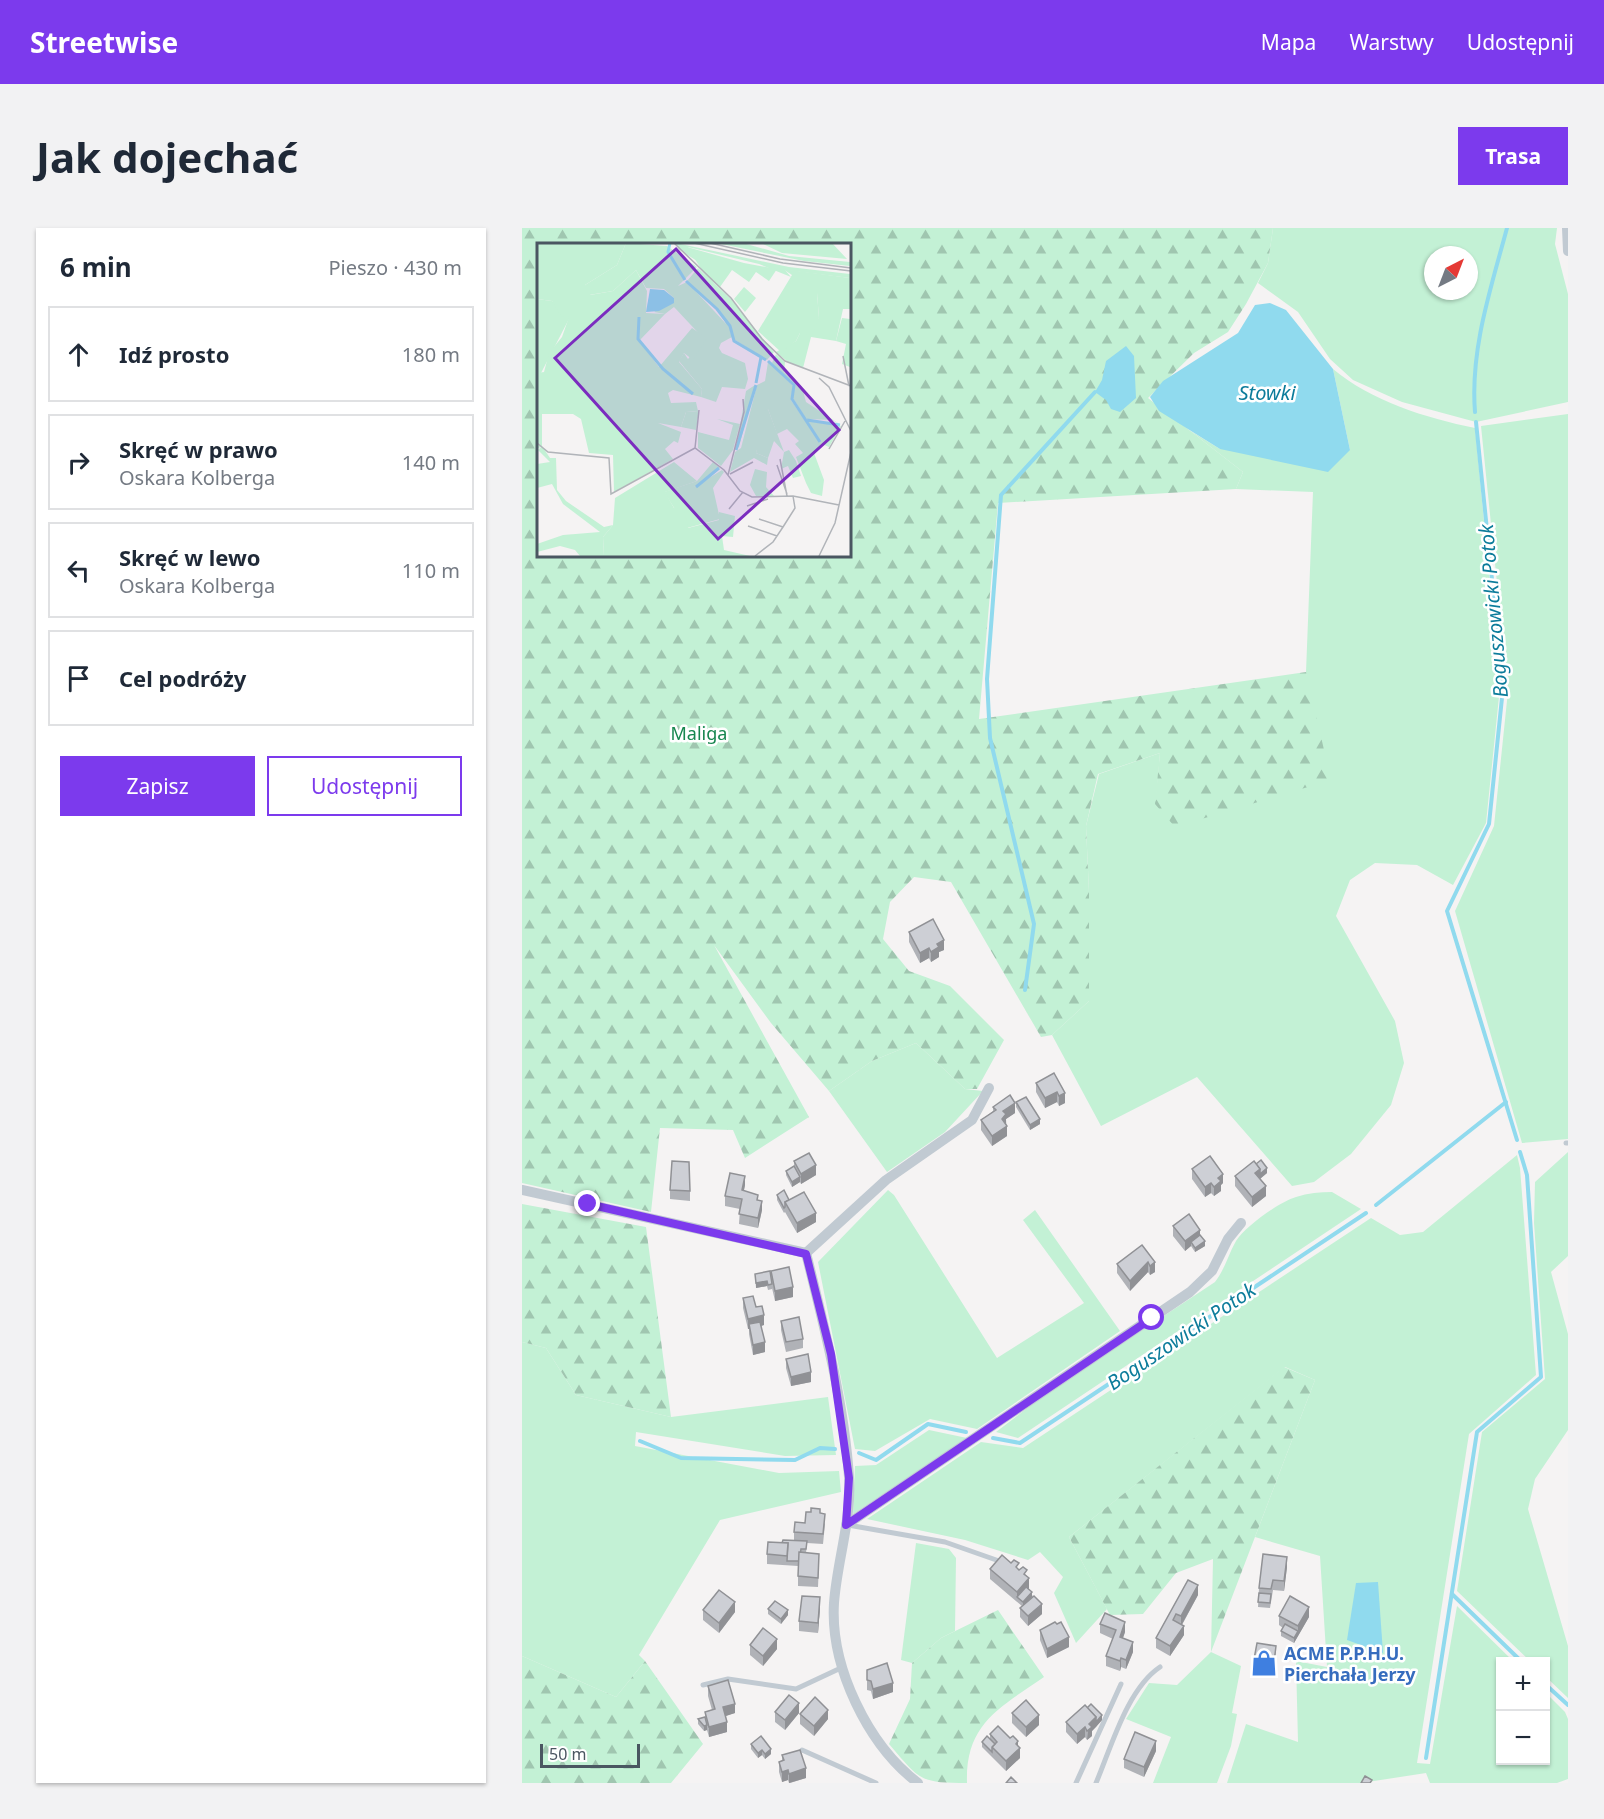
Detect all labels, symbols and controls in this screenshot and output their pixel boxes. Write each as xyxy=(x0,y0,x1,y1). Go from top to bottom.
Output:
text: Streetwise xyxy=(30,23,178,61)
text: Mapa xyxy=(1261,28,1316,56)
text: Warstwy xyxy=(1349,28,1434,56)
text: Udostępnij xyxy=(1467,28,1574,56)
button: Trasa xyxy=(1458,127,1568,185)
text: Jak dojechać xyxy=(36,128,298,185)
inset map xyxy=(537,243,850,556)
north arrow xyxy=(1424,246,1478,300)
text: 6 min xyxy=(60,249,132,285)
text: Pieszo · 430 m xyxy=(328,254,462,281)
icon: ahead xyxy=(62,338,95,371)
text: Idź prosto xyxy=(119,339,229,369)
text: 180 m xyxy=(402,341,460,368)
water label: Stowki xyxy=(1238,379,1296,406)
text: Skręć w prawo xyxy=(119,434,278,464)
icon: right xyxy=(62,446,95,479)
text: 140 m xyxy=(402,449,460,476)
text: Oskara Kolberga xyxy=(119,464,275,491)
water label: Boguszowicki Potok xyxy=(1472,522,1514,699)
text: Skręć w lewo xyxy=(119,542,261,572)
icon: left xyxy=(62,554,95,587)
text: 110 m xyxy=(402,557,460,584)
text: Oskara Kolberga xyxy=(119,572,275,599)
icon: arrive xyxy=(62,662,95,695)
text: Cel podróży xyxy=(119,663,246,693)
park label: Maliga xyxy=(671,721,727,745)
button: Zapisz xyxy=(60,756,255,816)
button: Udostępnij xyxy=(267,756,462,816)
route end xyxy=(574,1190,600,1216)
water label: Boguszowicki Potok xyxy=(1101,1276,1262,1396)
route start xyxy=(1138,1304,1164,1330)
place label: ACME P.P.H.U. Pierchała Jerzy xyxy=(1284,1641,1416,1686)
shop icon: ACME P.P.H.U. Pierchała Jerzy xyxy=(1249,1648,1279,1678)
map controls xyxy=(1496,1657,1550,1765)
button: + xyxy=(1496,1657,1550,1711)
button: − xyxy=(1496,1711,1550,1765)
scale bar xyxy=(540,1741,640,1768)
text: 50 m xyxy=(549,1743,586,1765)

